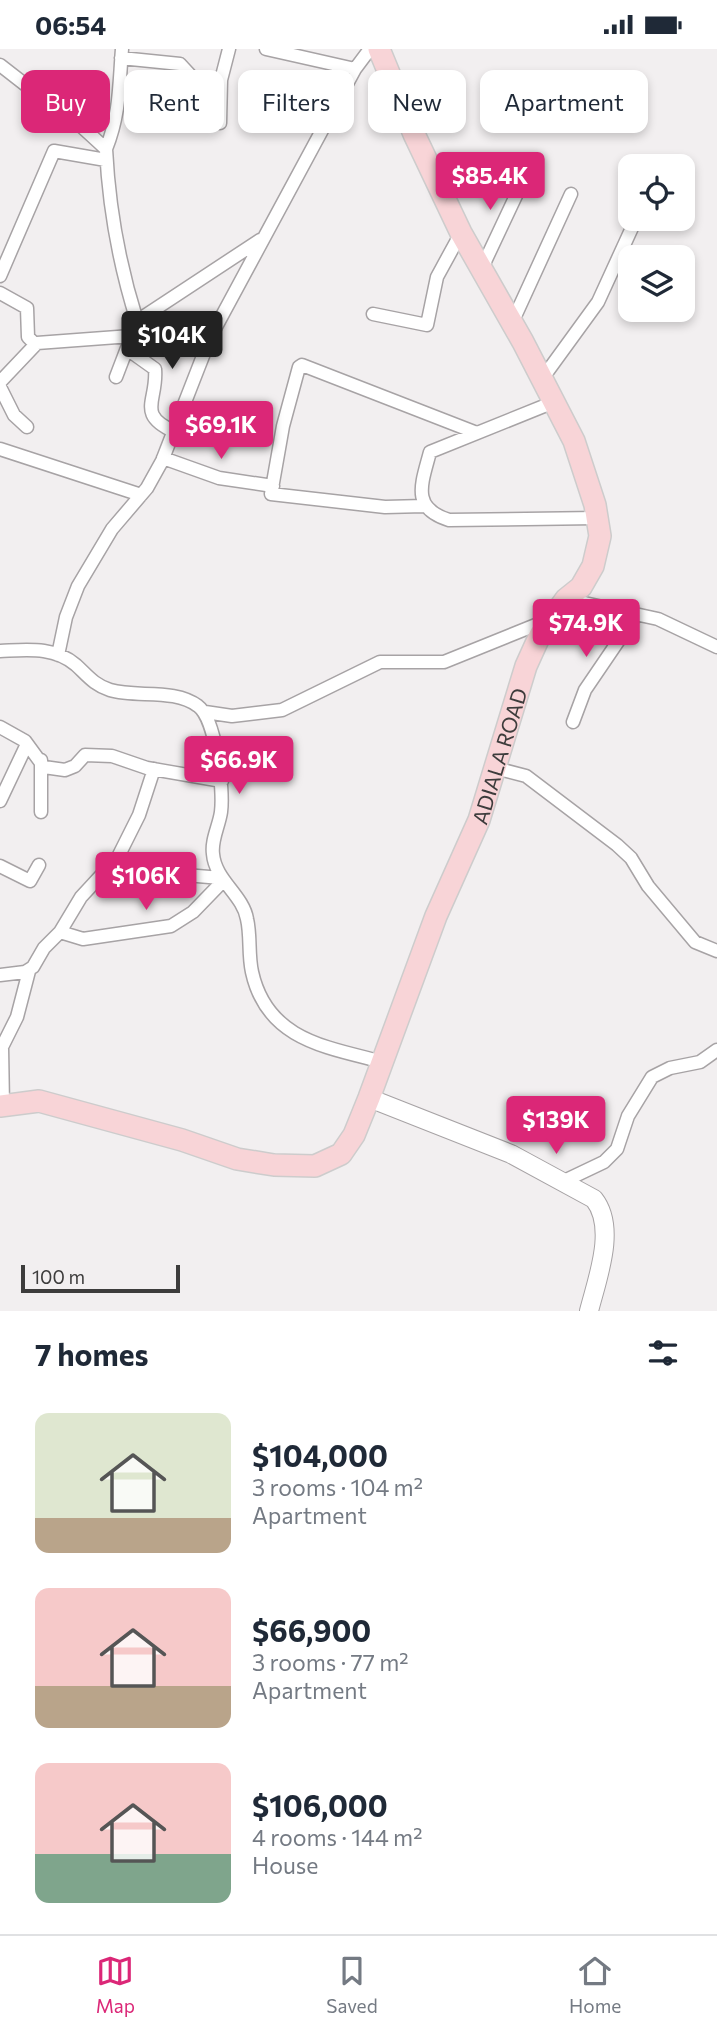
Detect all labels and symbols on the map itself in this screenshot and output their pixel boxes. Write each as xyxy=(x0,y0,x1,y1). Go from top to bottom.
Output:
pin: $85.4K xyxy=(433,153,547,212)
pin: $104K xyxy=(123,311,221,371)
pin: $69.1K xyxy=(164,401,278,461)
pin: $74.9K xyxy=(529,599,643,659)
street label: ADIALA ROAD xyxy=(466,685,531,827)
pin: $66.9K xyxy=(182,737,296,796)
pin: $106K xyxy=(97,853,195,912)
pin: $139K xyxy=(507,1097,605,1156)
scale bar xyxy=(21,1262,180,1294)

